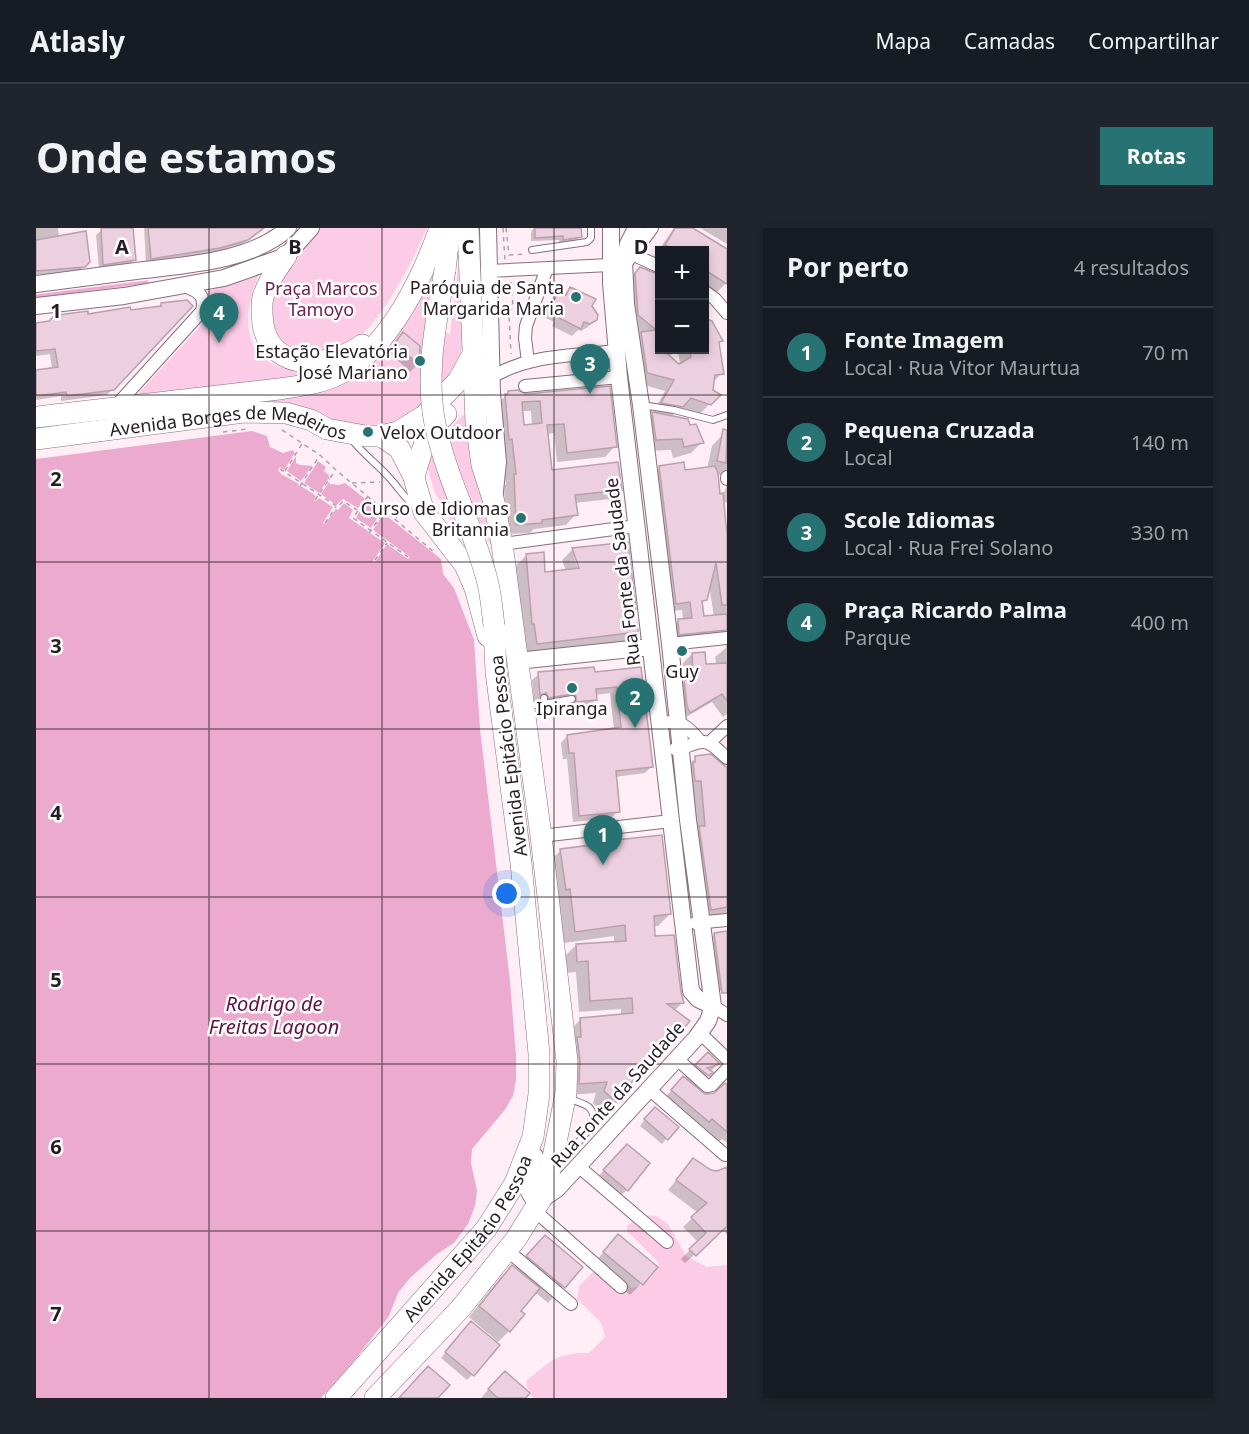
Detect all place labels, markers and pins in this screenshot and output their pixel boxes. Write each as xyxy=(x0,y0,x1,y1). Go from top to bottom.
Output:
place label: Paróquia de Santa Margarida Maria xyxy=(410,275,564,320)
marker: Paróquia de Santa Margarida Maria xyxy=(569,290,583,304)
pin: 4 xyxy=(200,294,238,343)
place label: Estação Elevatória José Mariano xyxy=(255,339,408,384)
pin: 3 xyxy=(570,344,610,394)
marker: Estação Elevatória José Mariano xyxy=(413,354,427,368)
place label: Velox Outdoor xyxy=(380,420,502,444)
marker: Velox Outdoor xyxy=(361,425,375,439)
place label: Curso de Idiomas Britannia xyxy=(361,496,509,541)
marker: Curso de Idiomas Britannia xyxy=(514,511,528,525)
marker: Guy xyxy=(675,644,689,658)
place label: Guy xyxy=(665,659,700,683)
pin: 2 xyxy=(616,678,654,728)
marker: Ipiranga xyxy=(565,681,579,695)
place label: Ipiranga xyxy=(536,696,608,720)
pin: 1 xyxy=(584,816,622,865)

